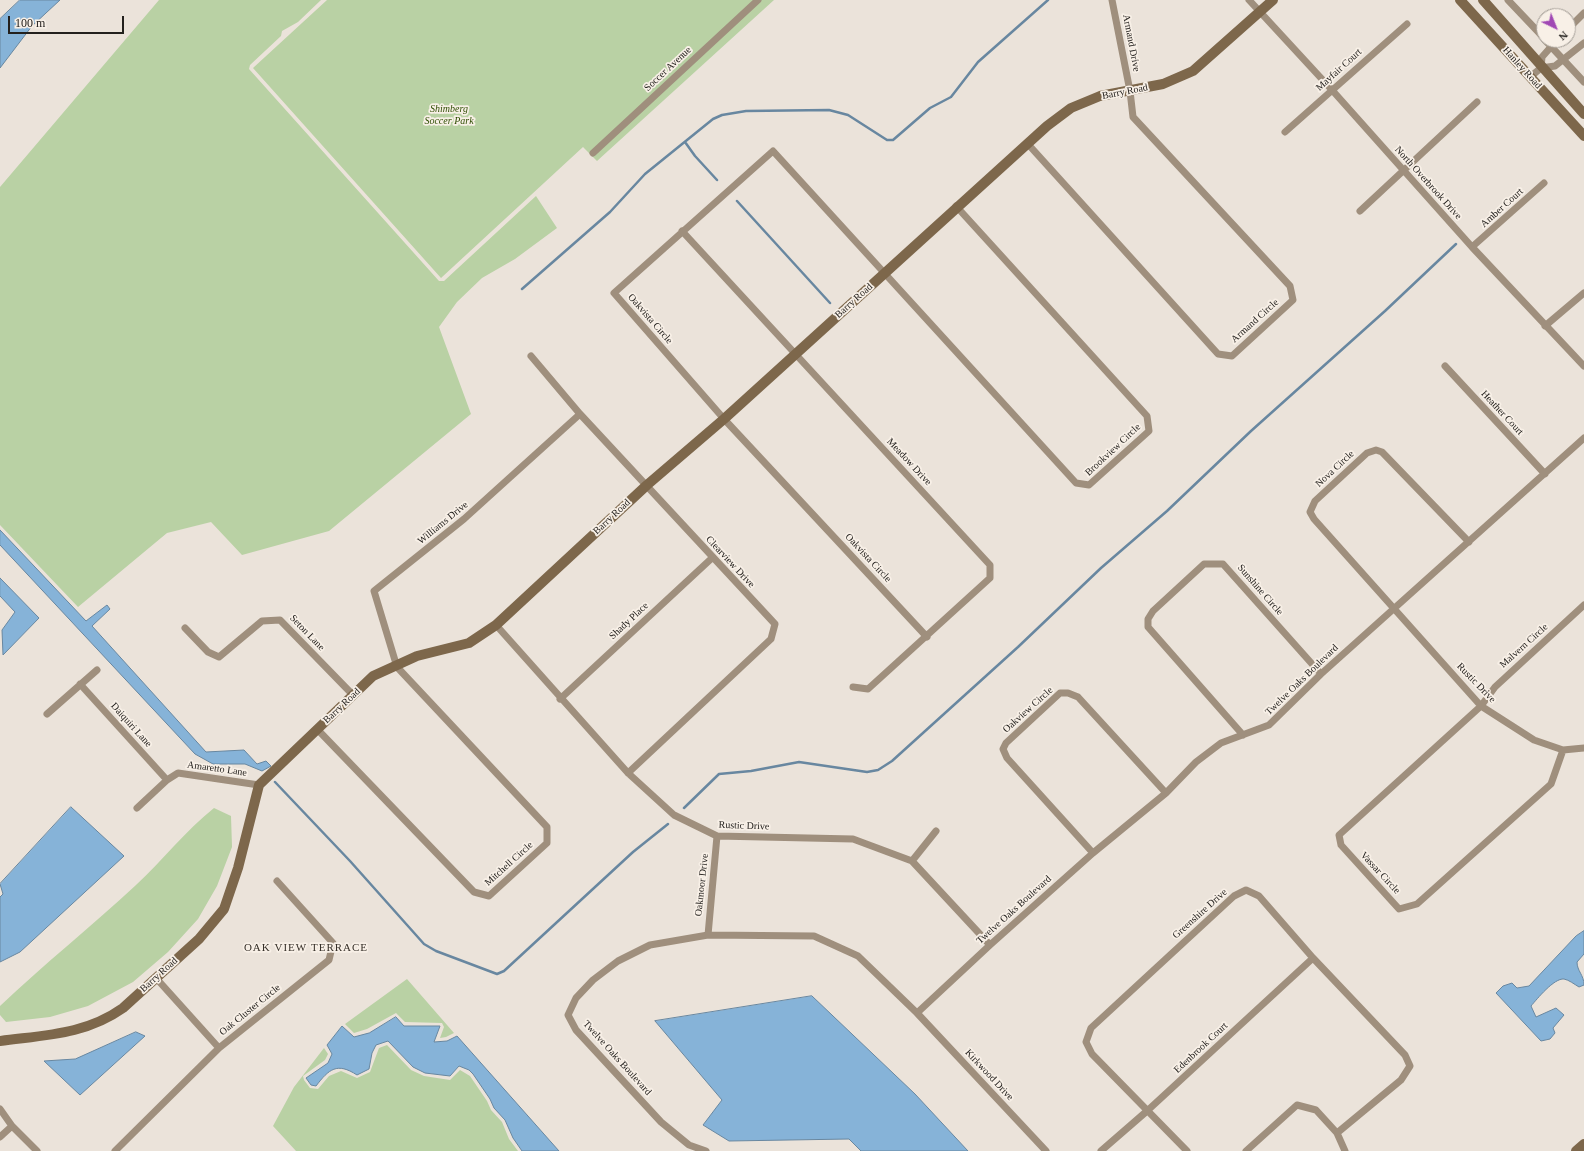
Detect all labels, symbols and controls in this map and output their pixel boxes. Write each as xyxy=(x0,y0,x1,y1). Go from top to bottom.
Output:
scale bar xyxy=(10,8,126,34)
north arrow xyxy=(1536,8,1576,48)
street label: Armand Drive xyxy=(1120,13,1142,73)
text: 100 m xyxy=(15,16,45,30)
text: N xyxy=(1557,29,1571,43)
street label: Soccer Avenue xyxy=(642,44,694,94)
street label: Hanley Road xyxy=(1500,44,1544,92)
street label: Mayfair Court xyxy=(1314,46,1364,94)
street label: Barry Road xyxy=(1101,82,1149,102)
park label: Shimberg Soccer Park xyxy=(424,103,474,126)
street label: North Overbrook Drive xyxy=(1392,144,1464,222)
street label: Amber Court xyxy=(1478,186,1526,230)
street label: Barry Road xyxy=(833,281,875,321)
street label: Oakvista Circle xyxy=(625,291,675,347)
street label: Armand Circle xyxy=(1229,297,1281,345)
street label: Heather Court xyxy=(1478,388,1526,438)
street label: Brookview Circle xyxy=(1083,421,1143,479)
street label: Meadow Drive xyxy=(884,436,934,488)
street label: Nova Circle xyxy=(1313,448,1357,490)
street label: Barry Road xyxy=(591,497,633,537)
street label: Williams Drive xyxy=(415,499,471,547)
street label: Oakvista Circle xyxy=(842,531,894,585)
street label: Clearview Drive xyxy=(703,534,757,590)
street label: Sunshine Circle xyxy=(1235,562,1285,618)
street label: Shady Place xyxy=(607,600,651,642)
street label: Seton Lane xyxy=(287,613,327,653)
street label: Malvern Circle xyxy=(1497,621,1551,671)
street label: Twelve Oaks Boulevard xyxy=(1263,642,1341,718)
street label: Rustic Drive xyxy=(1454,661,1498,705)
street label: Oakview Circle xyxy=(1001,684,1055,736)
street label: Barry Road xyxy=(321,686,363,726)
street label: Daiquiri Lane xyxy=(108,700,154,750)
street label: Amaretto Lane xyxy=(186,759,248,779)
street label: Rustic Drive xyxy=(718,819,770,833)
street label: Mitchell Circle xyxy=(482,839,536,889)
street label: Vassar Circle xyxy=(1358,850,1402,896)
street label: Oakmoor Drive xyxy=(693,853,711,917)
street label: Twelve Oaks Boulevard xyxy=(974,873,1054,947)
street label: Greenshire Drive xyxy=(1170,886,1230,942)
district label: OAK VIEW TERRACE xyxy=(244,941,368,955)
street label: Barry Road xyxy=(138,955,180,995)
street label: Oak Cluster Circle xyxy=(217,982,283,1038)
street label: Twelve Oaks Boulevard xyxy=(580,1018,654,1098)
street label: Edenbrook Court xyxy=(1172,1020,1230,1076)
street label: Kirkwood Drive xyxy=(962,1047,1016,1103)

